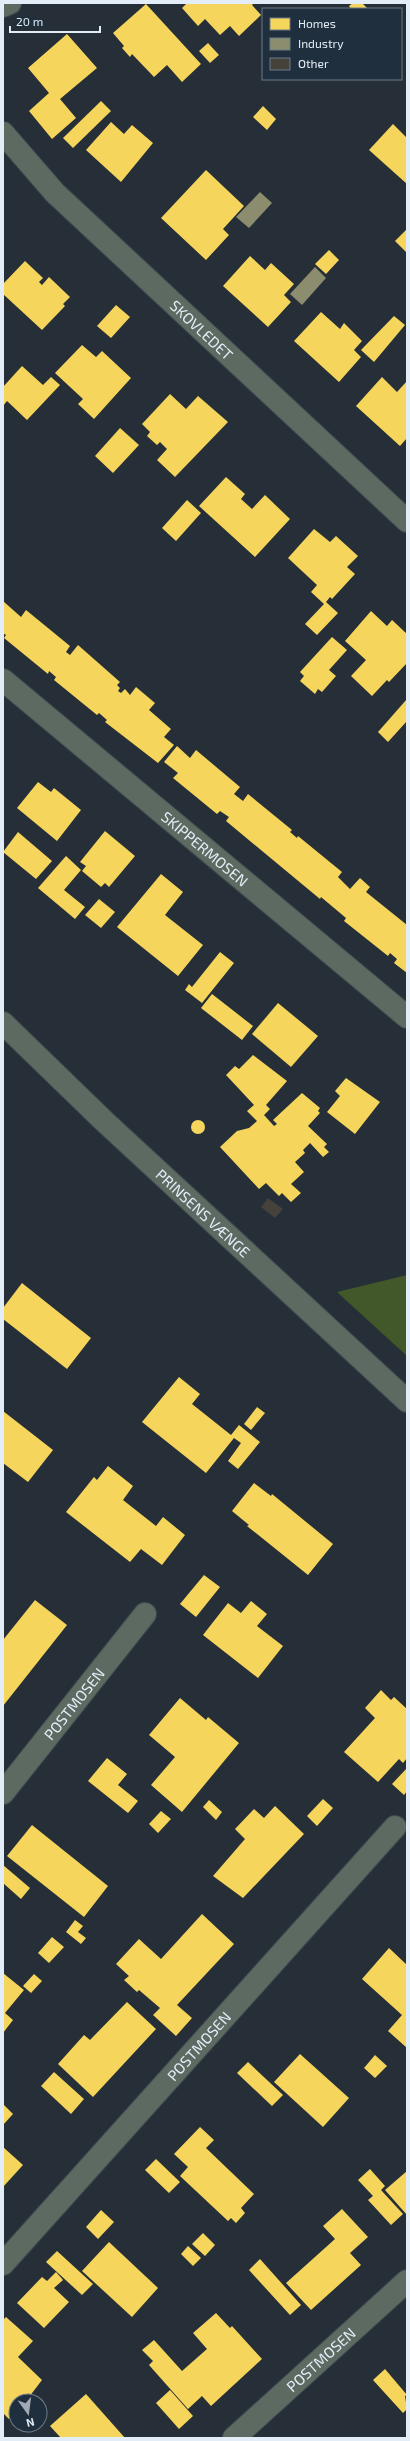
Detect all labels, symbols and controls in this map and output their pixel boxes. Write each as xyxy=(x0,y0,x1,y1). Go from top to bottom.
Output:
scale bar xyxy=(10,8,100,34)
legend xyxy=(262,8,402,80)
text: 20 m xyxy=(16,14,43,28)
text: Homes xyxy=(298,16,336,30)
text: Industry xyxy=(298,36,344,50)
text: Other xyxy=(298,56,329,70)
street label: SKOVLEDET xyxy=(167,296,237,364)
street label: SKIPPERMOSEN xyxy=(158,807,252,890)
street label: PRINSENS VÆNGE xyxy=(153,1165,254,1261)
street label: POSTMOSEN xyxy=(40,1664,108,1743)
street label: POSTMOSEN xyxy=(163,2008,234,2084)
street label: POSTMOSEN xyxy=(283,2324,359,2395)
north arrow xyxy=(8,2393,48,2433)
text: N xyxy=(25,2416,36,2430)

